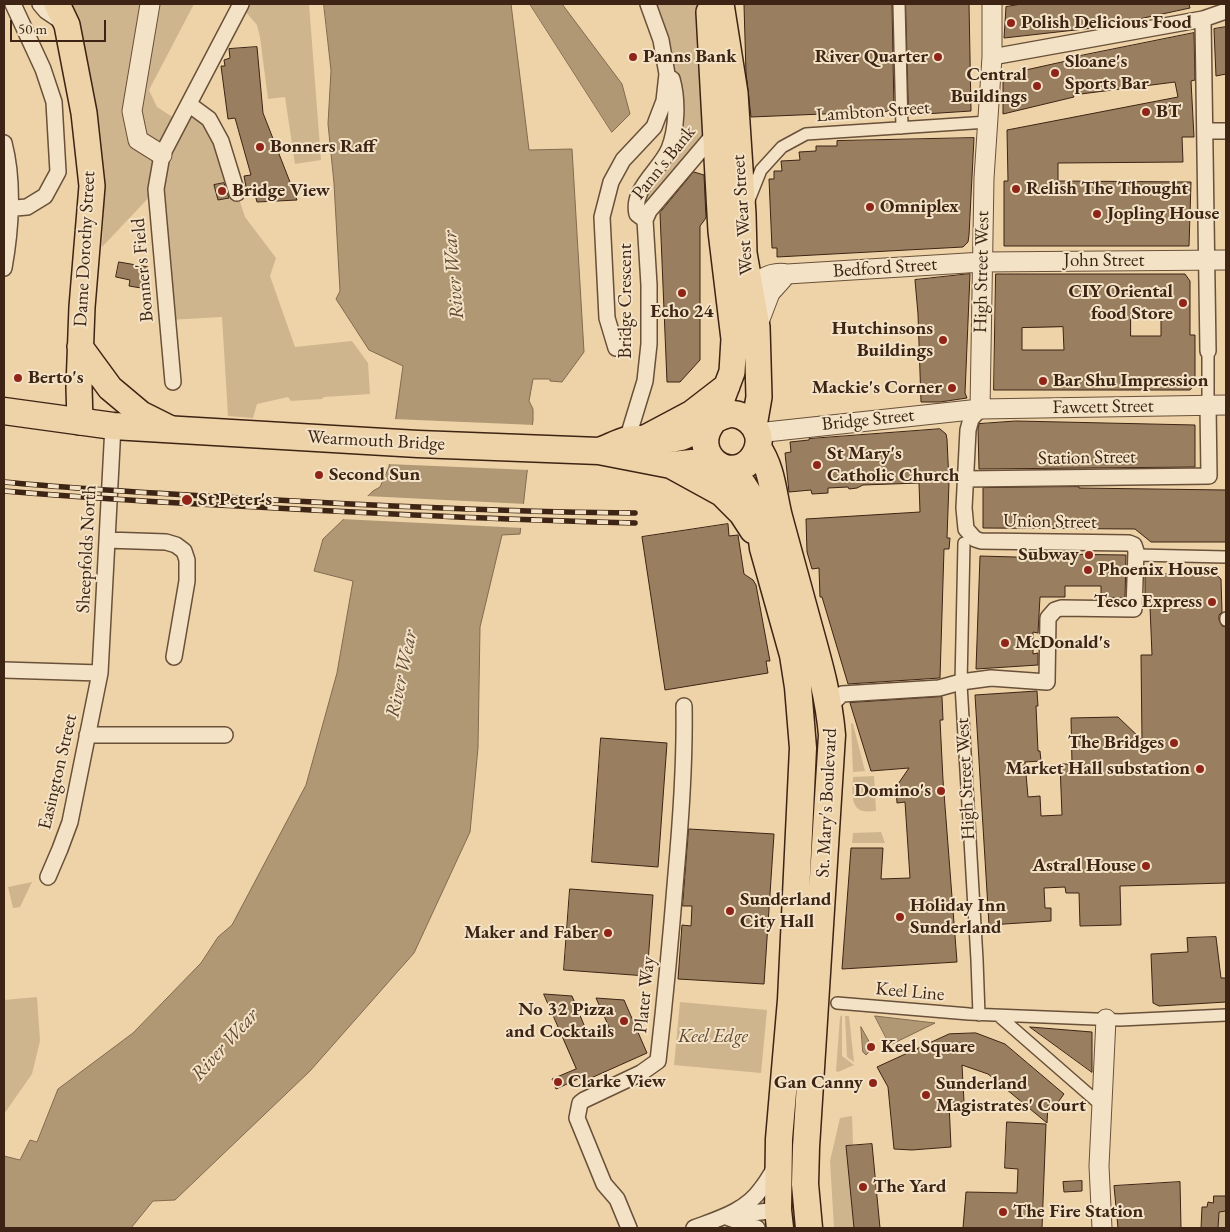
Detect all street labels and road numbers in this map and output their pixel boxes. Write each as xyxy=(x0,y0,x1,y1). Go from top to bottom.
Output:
street label: Lambton Street xyxy=(815,97,931,127)
street label: Pann's Bank xyxy=(627,121,701,205)
street label: West Wear Street xyxy=(727,154,759,276)
street label: Dame Dorothy Street xyxy=(70,170,100,328)
street label: High Street West xyxy=(970,211,994,333)
street label: Bonner's Field xyxy=(127,217,159,323)
street label: Bridge Crescent xyxy=(615,243,637,359)
street label: John Street xyxy=(1064,250,1144,272)
street label: Bedford Street xyxy=(832,253,938,283)
street label: Fawcett Street xyxy=(1052,395,1154,419)
street label: Bridge Street xyxy=(821,404,915,436)
street label: Wearmouth Bridge xyxy=(306,426,446,456)
street label: Station Street xyxy=(1038,446,1136,470)
street label: Sheepfolds North xyxy=(72,484,102,614)
street label: Union Street xyxy=(1003,510,1097,534)
street label: Easington Street xyxy=(34,712,82,832)
street label: High Street West xyxy=(951,717,981,841)
street label: St. Mary's Boulevard xyxy=(812,728,842,878)
street label: Plater Way xyxy=(630,955,660,1035)
street label: Keel Line xyxy=(875,978,945,1006)

